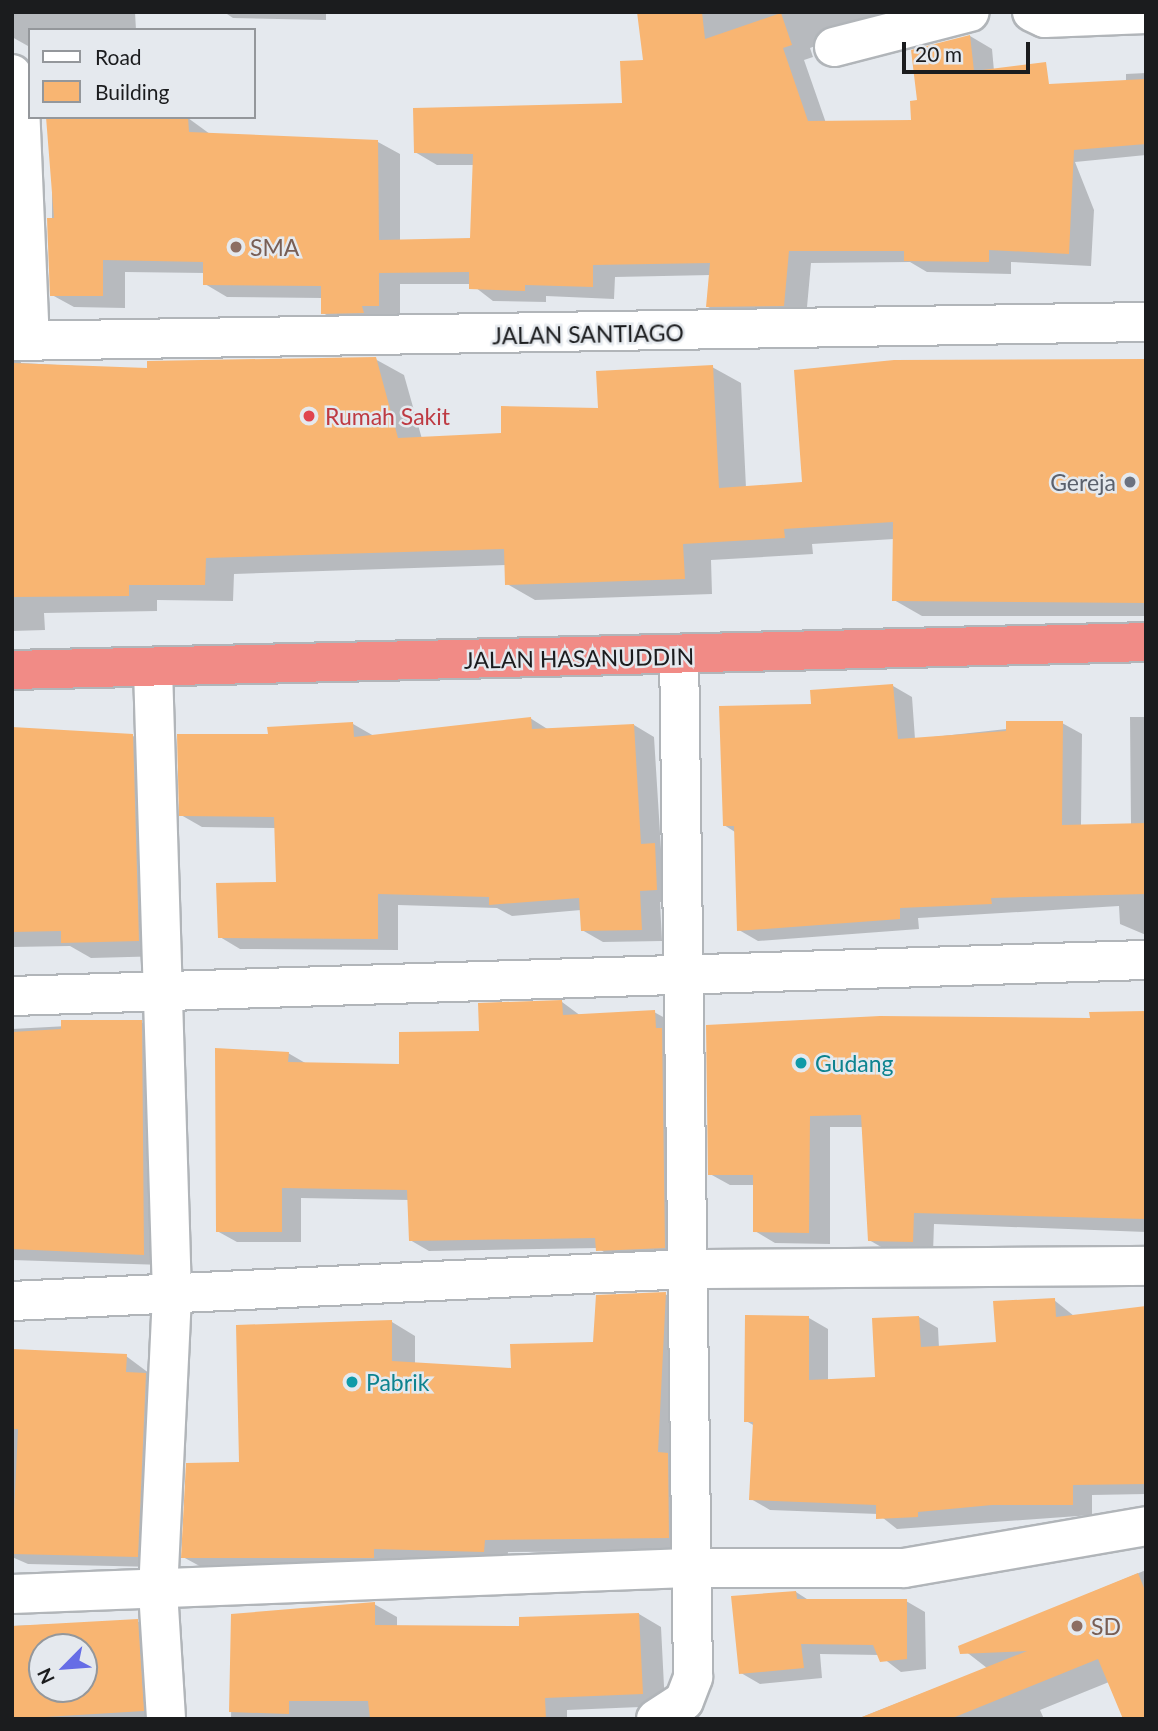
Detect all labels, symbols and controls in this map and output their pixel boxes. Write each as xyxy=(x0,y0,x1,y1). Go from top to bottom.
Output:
legend xyxy=(28,28,256,119)
scale bar xyxy=(906,28,1034,72)
text: 20 m xyxy=(915,41,962,66)
text: Road xyxy=(95,44,142,69)
text: Building xyxy=(95,79,170,104)
place label: SMA xyxy=(250,233,299,261)
marker: SMA xyxy=(228,239,244,255)
street label: JALAN SANTIAGO xyxy=(492,319,684,349)
place label: Rumah Sakit xyxy=(325,402,450,430)
marker: Rumah Sakit xyxy=(299,406,319,426)
place label: Gereja xyxy=(1050,468,1116,496)
marker: Gereja xyxy=(1122,474,1138,490)
street label: JALAN HASANUDDIN xyxy=(464,642,694,674)
place label: Gudang xyxy=(815,1049,894,1077)
marker: Gudang xyxy=(793,1055,809,1071)
place label: Pabrik xyxy=(366,1368,429,1396)
marker: Pabrik xyxy=(344,1374,360,1390)
place label: SD xyxy=(1091,1612,1121,1640)
marker: SD xyxy=(1069,1618,1085,1634)
north arrow xyxy=(28,1633,98,1703)
text: N xyxy=(32,1665,59,1688)

